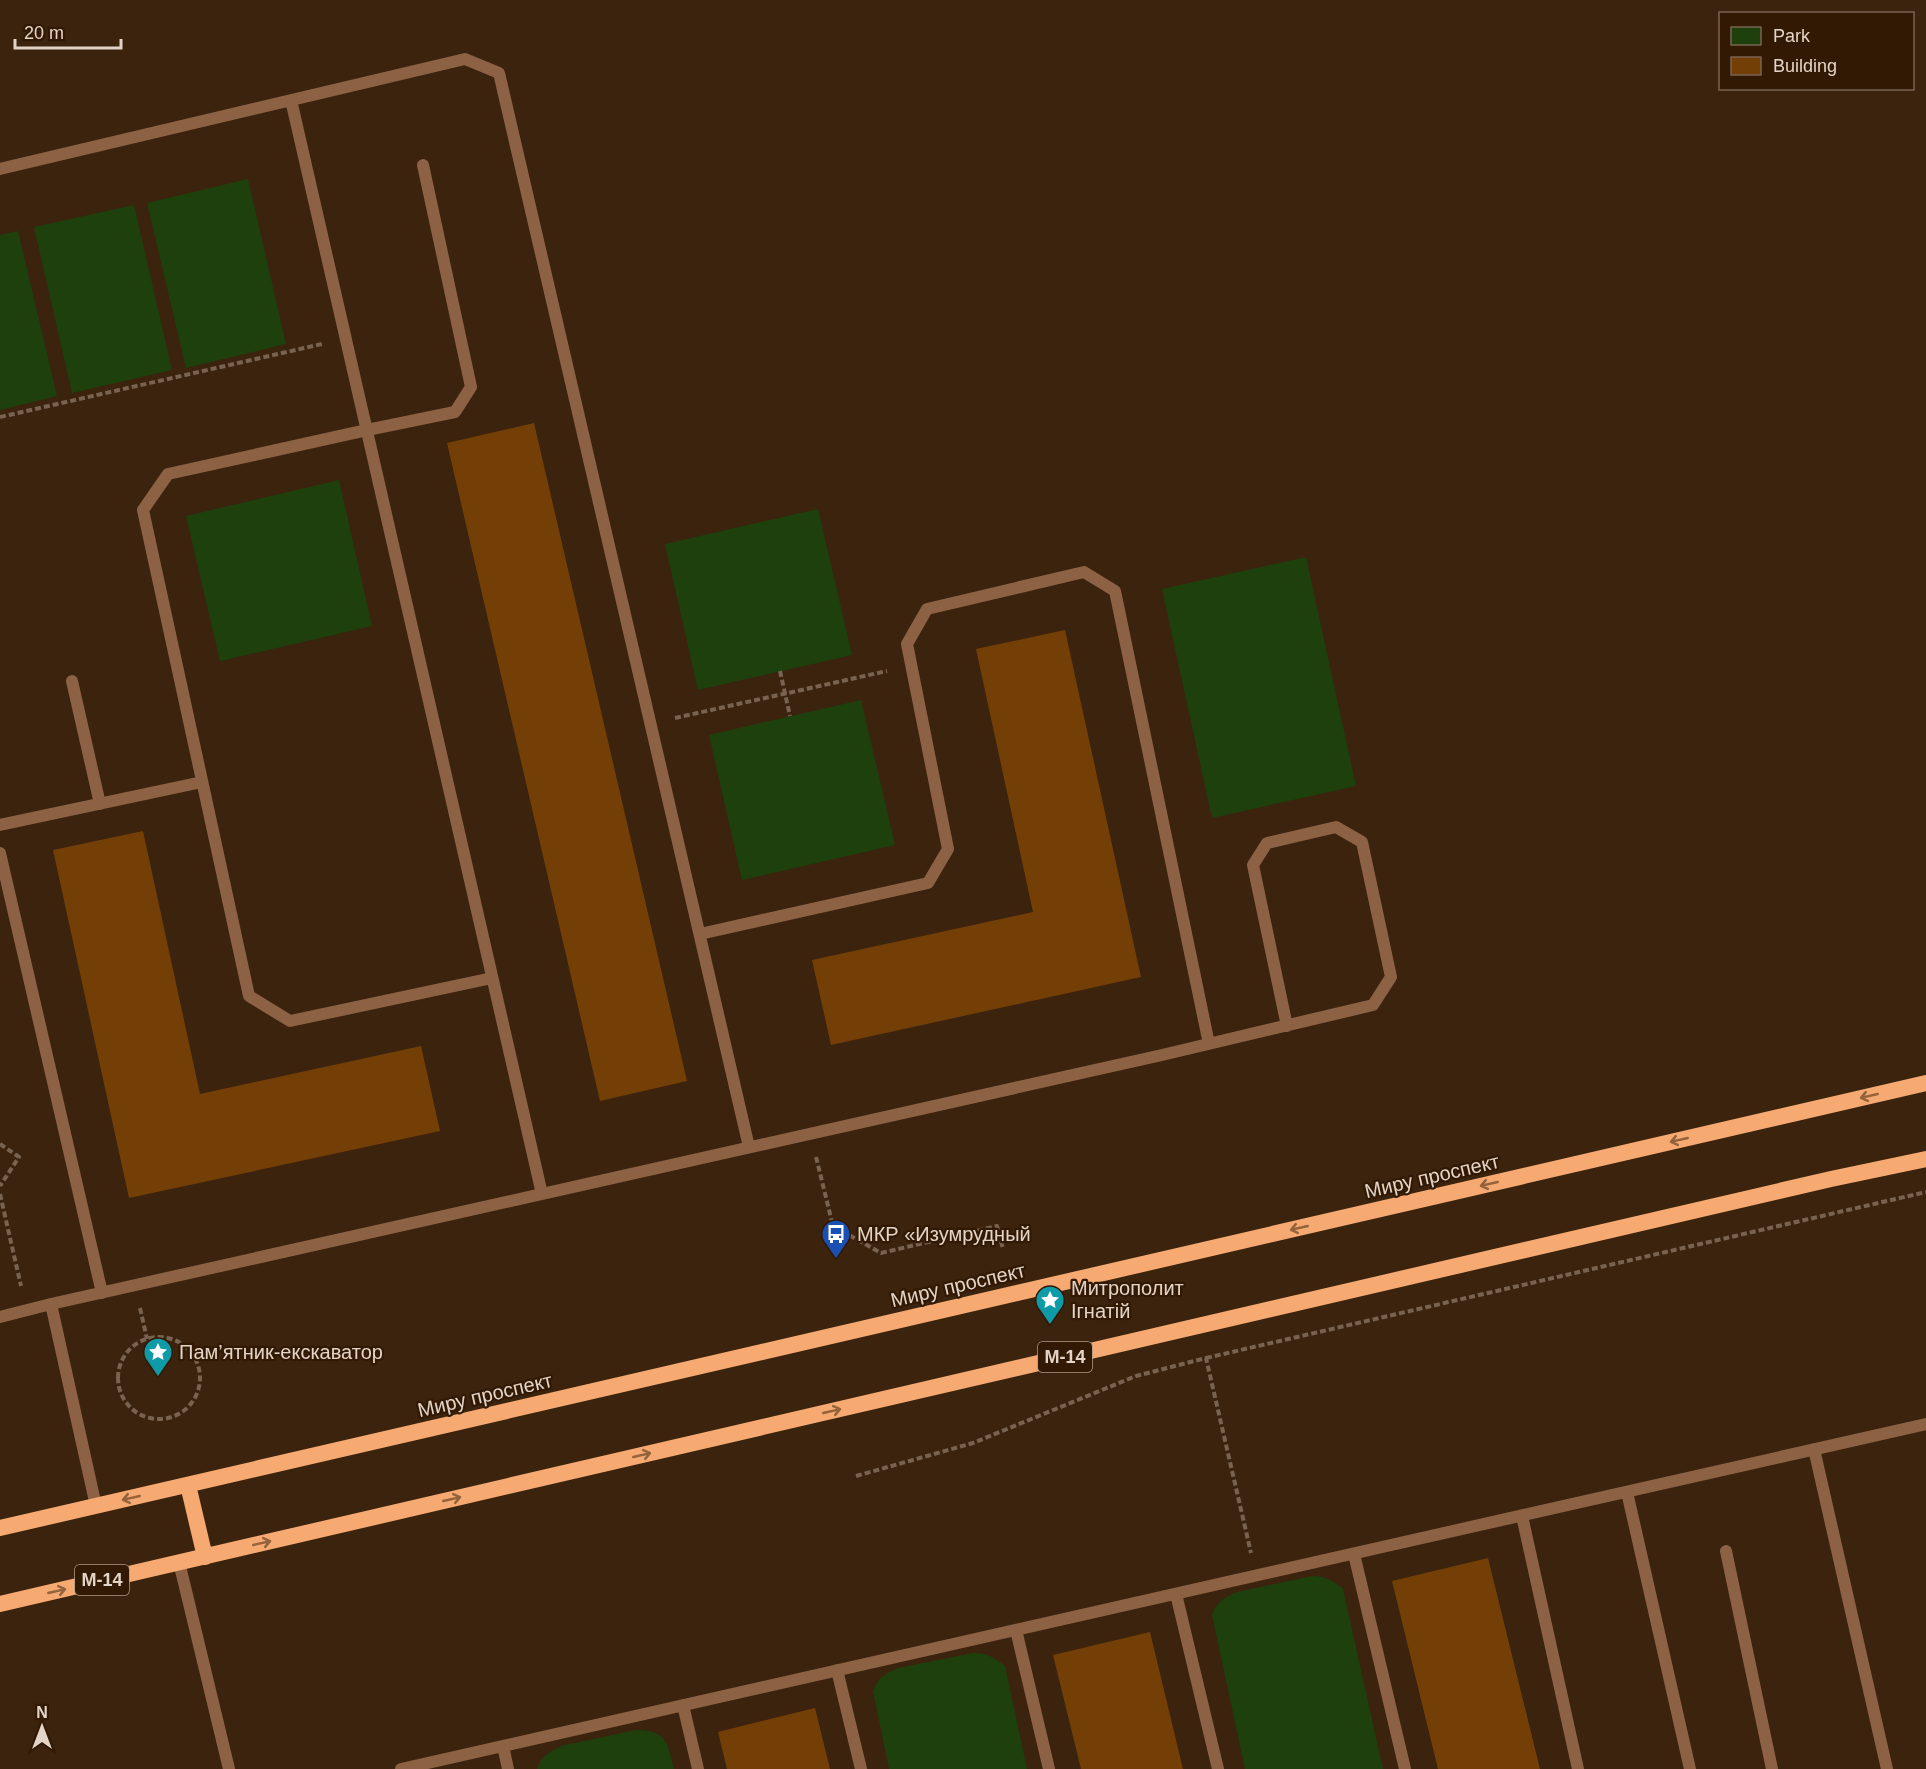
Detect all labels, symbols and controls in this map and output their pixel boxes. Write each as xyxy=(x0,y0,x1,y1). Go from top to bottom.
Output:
scale bar xyxy=(15,12,122,50)
legend xyxy=(1719,12,1914,90)
text: 20 m xyxy=(24,23,64,43)
text: Park xyxy=(1773,26,1811,46)
text: Building xyxy=(1773,56,1837,76)
one-way arrow xyxy=(1860,1091,1879,1103)
one-way arrow xyxy=(1670,1135,1689,1147)
street label: Миру проспект xyxy=(1363,1150,1501,1202)
one-way arrow xyxy=(1480,1179,1499,1191)
bus stop icon: МКР «Изумрудный xyxy=(820,1218,852,1260)
place label: МКР «Изумрудный xyxy=(857,1223,1031,1245)
one-way arrow xyxy=(1290,1223,1309,1235)
street label: Миру проспект xyxy=(889,1259,1027,1311)
place label: Митрополит Ігнатій xyxy=(1071,1277,1184,1322)
place icon: Митрополит Ігнатій xyxy=(1034,1284,1066,1326)
place icon: Пам’ятник-екскаватор xyxy=(142,1336,174,1378)
place label: Пам’ятник-екскаватор xyxy=(179,1341,383,1363)
road number: М-14 xyxy=(1038,1342,1092,1372)
street label: Миру проспект xyxy=(416,1369,554,1421)
one-way arrow xyxy=(822,1404,841,1416)
one-way arrow xyxy=(632,1449,651,1460)
one-way arrow xyxy=(121,1493,141,1504)
one-way arrow xyxy=(442,1493,461,1505)
one-way arrow xyxy=(252,1537,271,1549)
road number: М-14 xyxy=(75,1565,129,1595)
one-way arrow xyxy=(47,1584,66,1596)
north arrow xyxy=(12,1697,72,1757)
text: N xyxy=(36,1704,48,1721)

